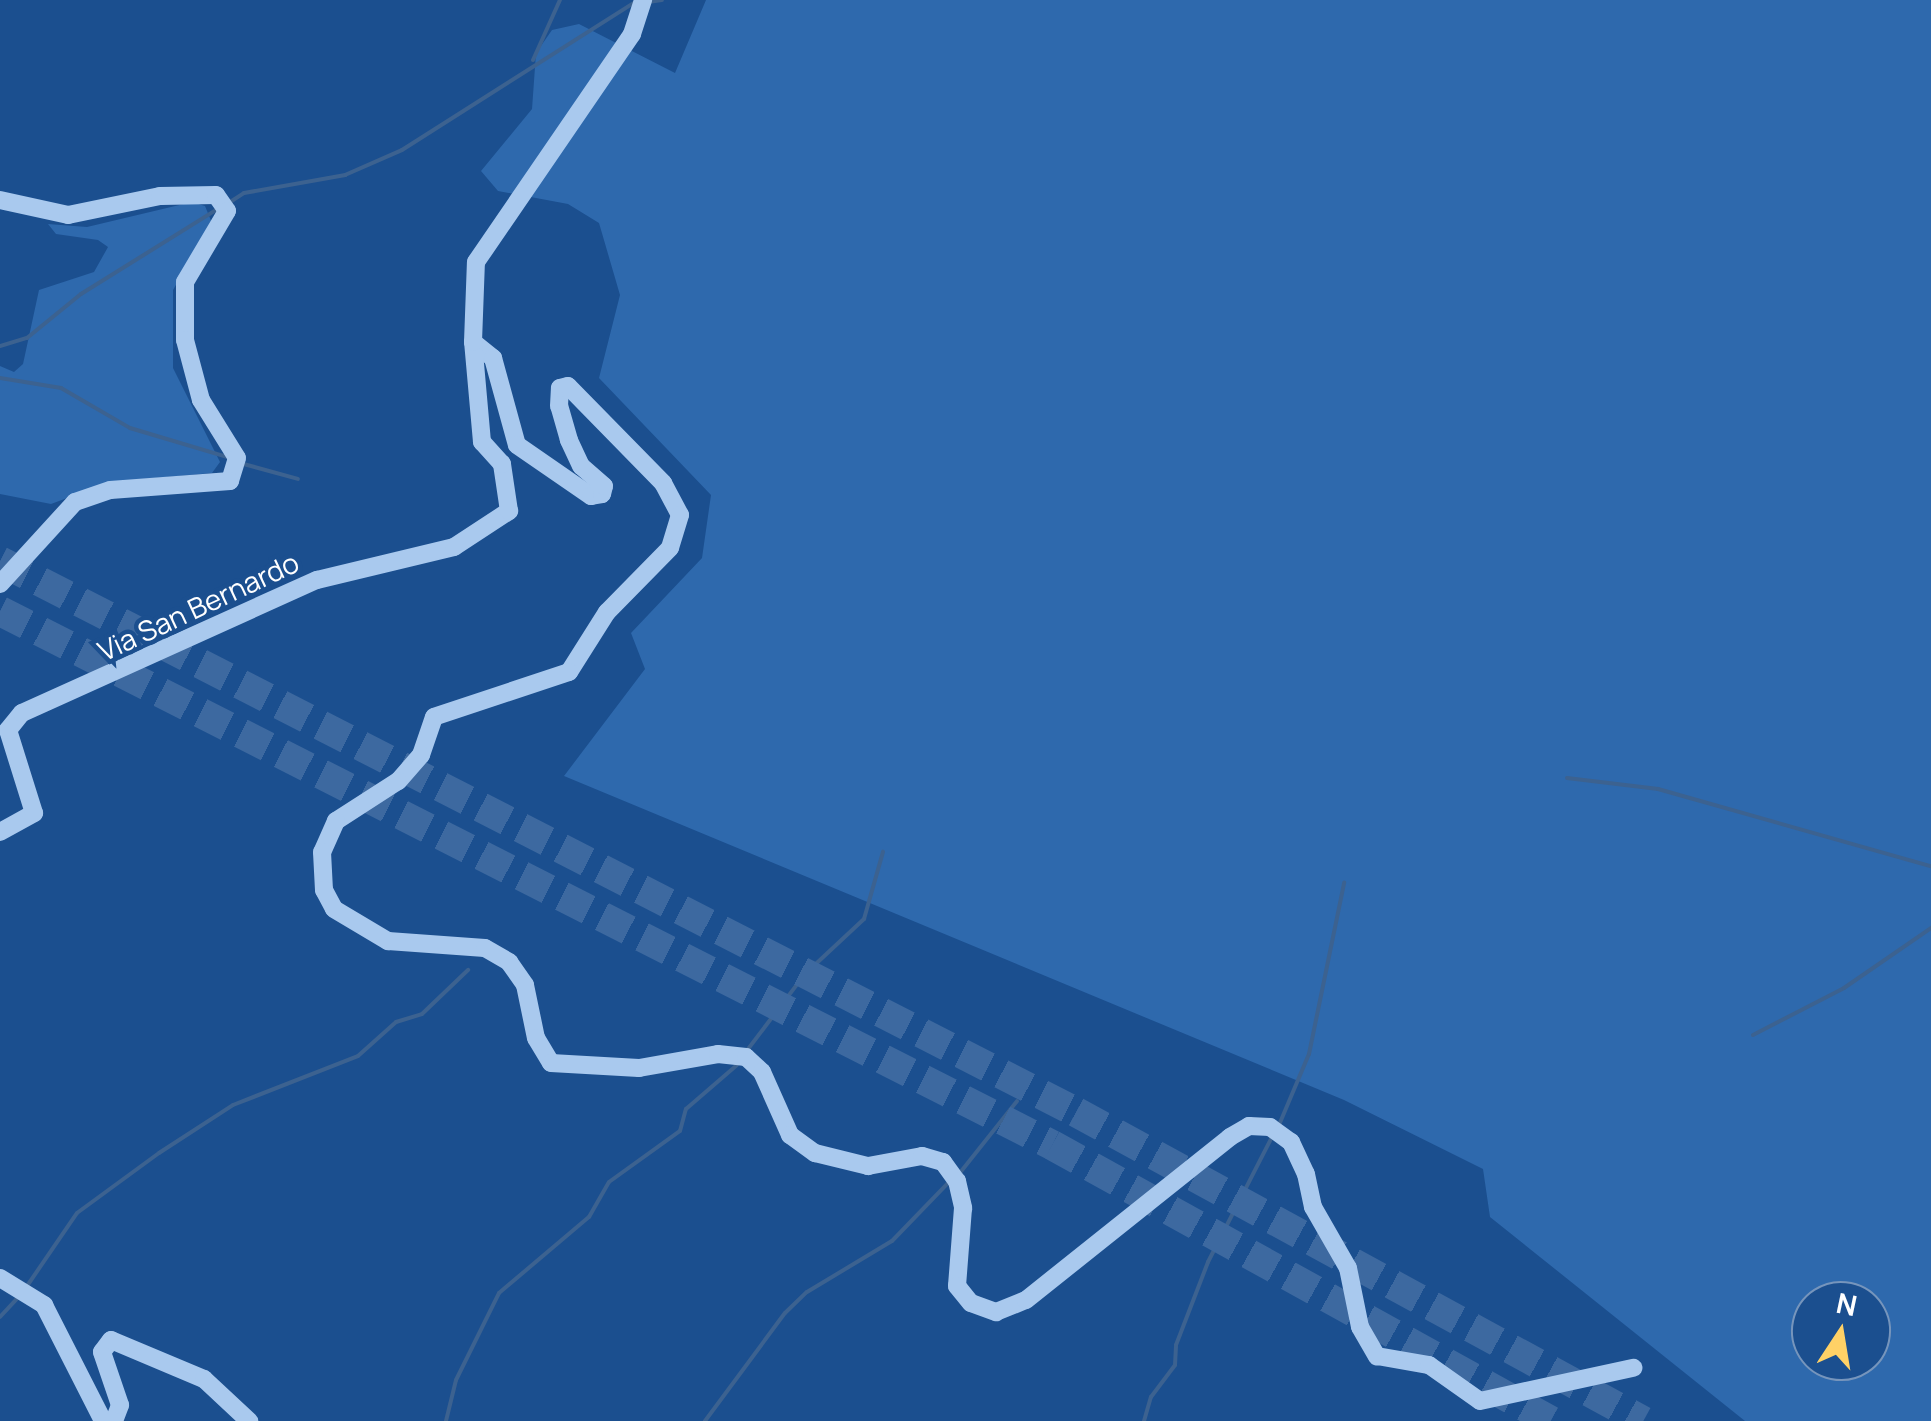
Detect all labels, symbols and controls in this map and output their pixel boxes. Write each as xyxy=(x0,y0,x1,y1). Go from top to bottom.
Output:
street label: Via San Bernardo xyxy=(92,545,304,667)
north arrow xyxy=(1791,1281,1891,1381)
text: N xyxy=(1833,1283,1861,1324)

